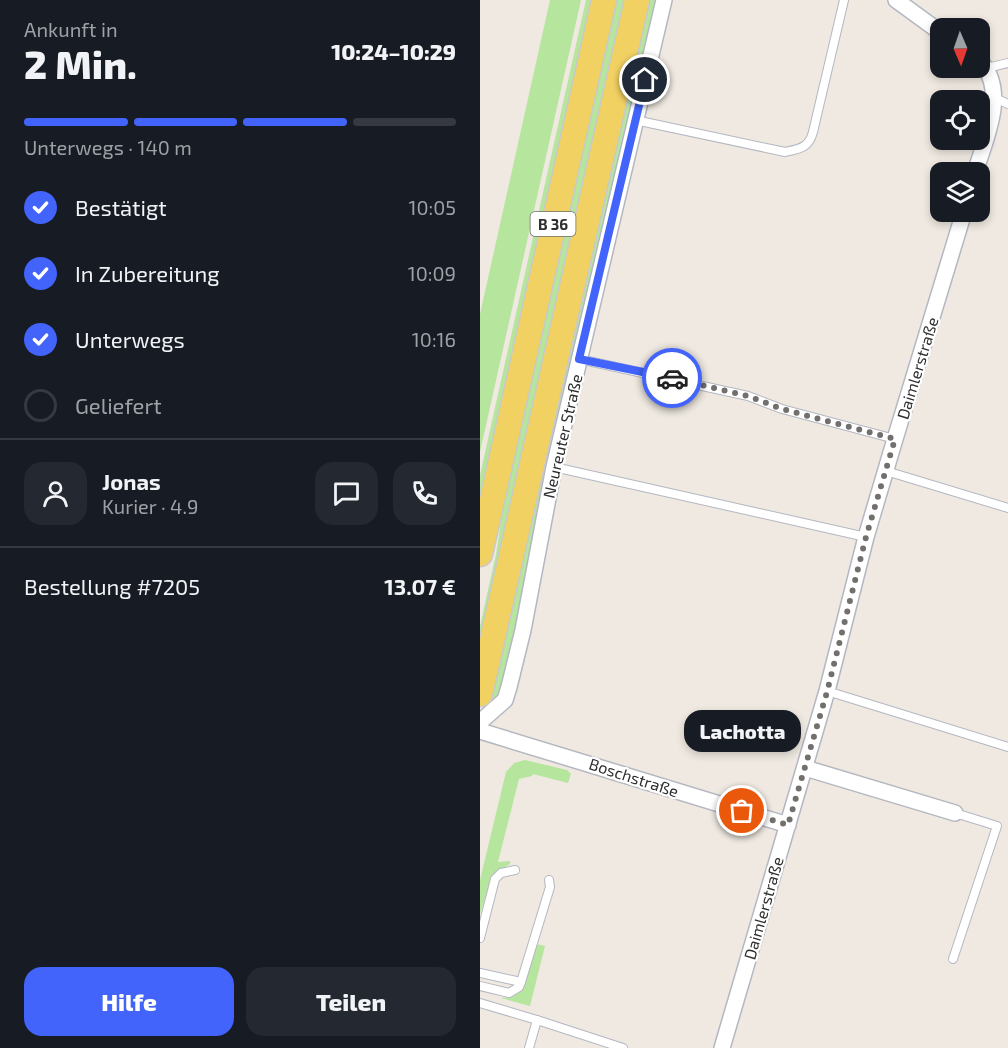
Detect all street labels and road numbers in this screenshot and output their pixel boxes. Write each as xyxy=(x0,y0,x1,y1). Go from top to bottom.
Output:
road number: B 36 xyxy=(530,212,576,236)
street label: Daimlerstraße xyxy=(892,315,942,421)
street label: Neureuter Straße xyxy=(538,372,586,500)
street label: Boschstraße xyxy=(587,754,681,800)
street label: Daimlerstraße xyxy=(739,854,787,962)

